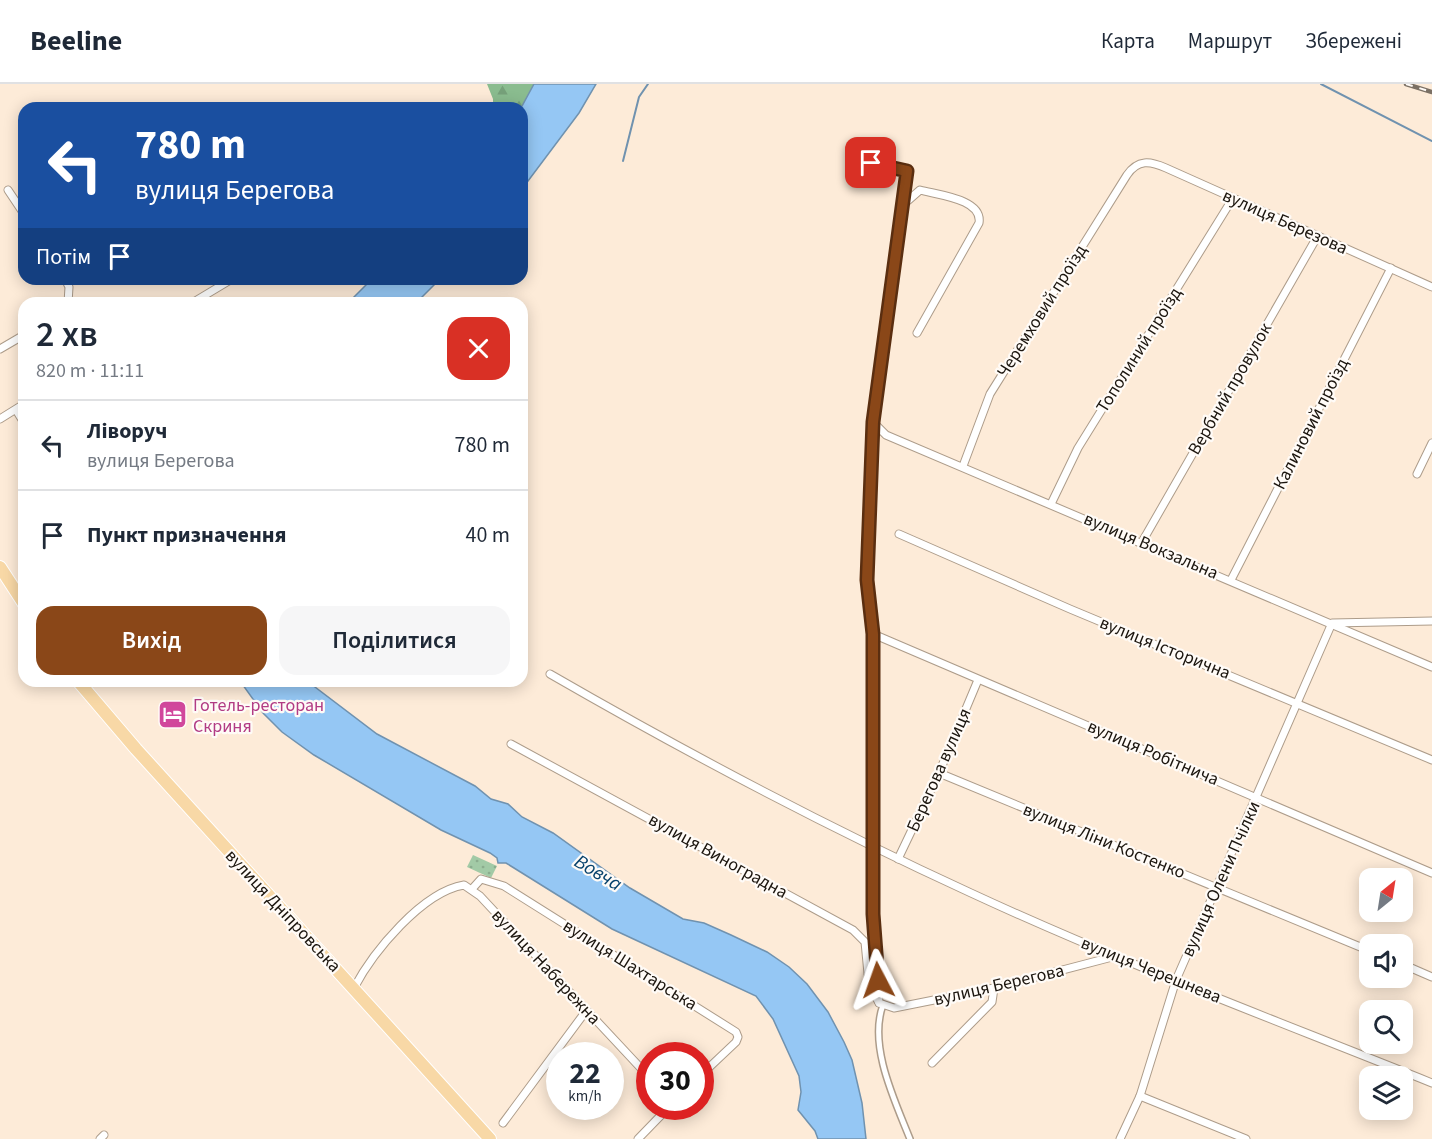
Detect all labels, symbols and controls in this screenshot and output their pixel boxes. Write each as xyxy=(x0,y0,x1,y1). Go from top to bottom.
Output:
text: Beeline xyxy=(30,21,122,61)
text: Карта xyxy=(1101,26,1155,56)
text: Маршрут xyxy=(1188,26,1272,56)
text: Збережені xyxy=(1305,26,1402,56)
text: 780 m xyxy=(135,115,246,175)
icon: left xyxy=(36,126,114,204)
pin xyxy=(845,137,896,188)
icon: arrive xyxy=(854,146,887,179)
text: вулиця Берегова xyxy=(135,171,334,210)
street label: вулиця Березова xyxy=(1218,183,1352,261)
street label: Черемховий проїзд xyxy=(991,239,1093,382)
icon: arrive xyxy=(103,240,136,273)
text: Потім xyxy=(36,241,91,273)
street label: Тополиний проїзд xyxy=(1090,282,1188,418)
text: 2 хв xyxy=(36,309,98,360)
button: close xyxy=(447,317,510,380)
street label: Вербний провулок xyxy=(1182,318,1278,460)
street label: Калиновий проїзд xyxy=(1267,354,1355,494)
text: 820 m · 11:11 xyxy=(36,357,144,385)
text: Ліворуч xyxy=(87,415,167,447)
icon: left xyxy=(36,429,69,462)
text: 780 m xyxy=(455,429,510,461)
text: вулиця Берегова xyxy=(87,447,235,475)
street label: вулиця Вокзальна xyxy=(1080,506,1222,586)
icon: arrive xyxy=(36,519,69,552)
text: Пункт призначення xyxy=(87,519,287,551)
text: 40 m xyxy=(465,519,510,551)
button: Вихід xyxy=(36,606,267,675)
button: Поділитися xyxy=(279,606,510,675)
street label: вулиця Історична xyxy=(1096,610,1234,686)
place label: Готель-ресторан Скриня xyxy=(193,693,324,739)
hotel icon: Готель-ресторан Скриня xyxy=(156,699,188,731)
street label: Берегова вулиця xyxy=(901,704,977,836)
street label: вулиця Робітнича xyxy=(1083,714,1223,792)
street label: вулиця Ліни Костенко xyxy=(1019,797,1189,885)
street label: вулиця Олени Пчілки xyxy=(1175,797,1267,961)
street label: вулиця Виноградна xyxy=(644,807,792,905)
street label: вулиця Дніпровська xyxy=(219,844,347,978)
water label: Вовча xyxy=(569,848,627,898)
north arrow xyxy=(1359,868,1413,922)
map controls xyxy=(1359,868,1413,1120)
street label: вулиця Набережна xyxy=(486,904,606,1030)
street label: вулиця Шахтарська xyxy=(558,914,702,1016)
street label: вулиця Черешнева xyxy=(1077,930,1225,1010)
button: sound xyxy=(1359,934,1413,988)
position arrow xyxy=(846,948,910,1012)
street label: вулиця Берегова xyxy=(931,958,1067,1012)
button: search xyxy=(1359,1000,1413,1054)
speed limit sign: 30 xyxy=(636,1042,714,1120)
text: 22 xyxy=(569,1052,601,1095)
button: layers xyxy=(1359,1066,1413,1120)
text: km/h xyxy=(568,1086,602,1107)

